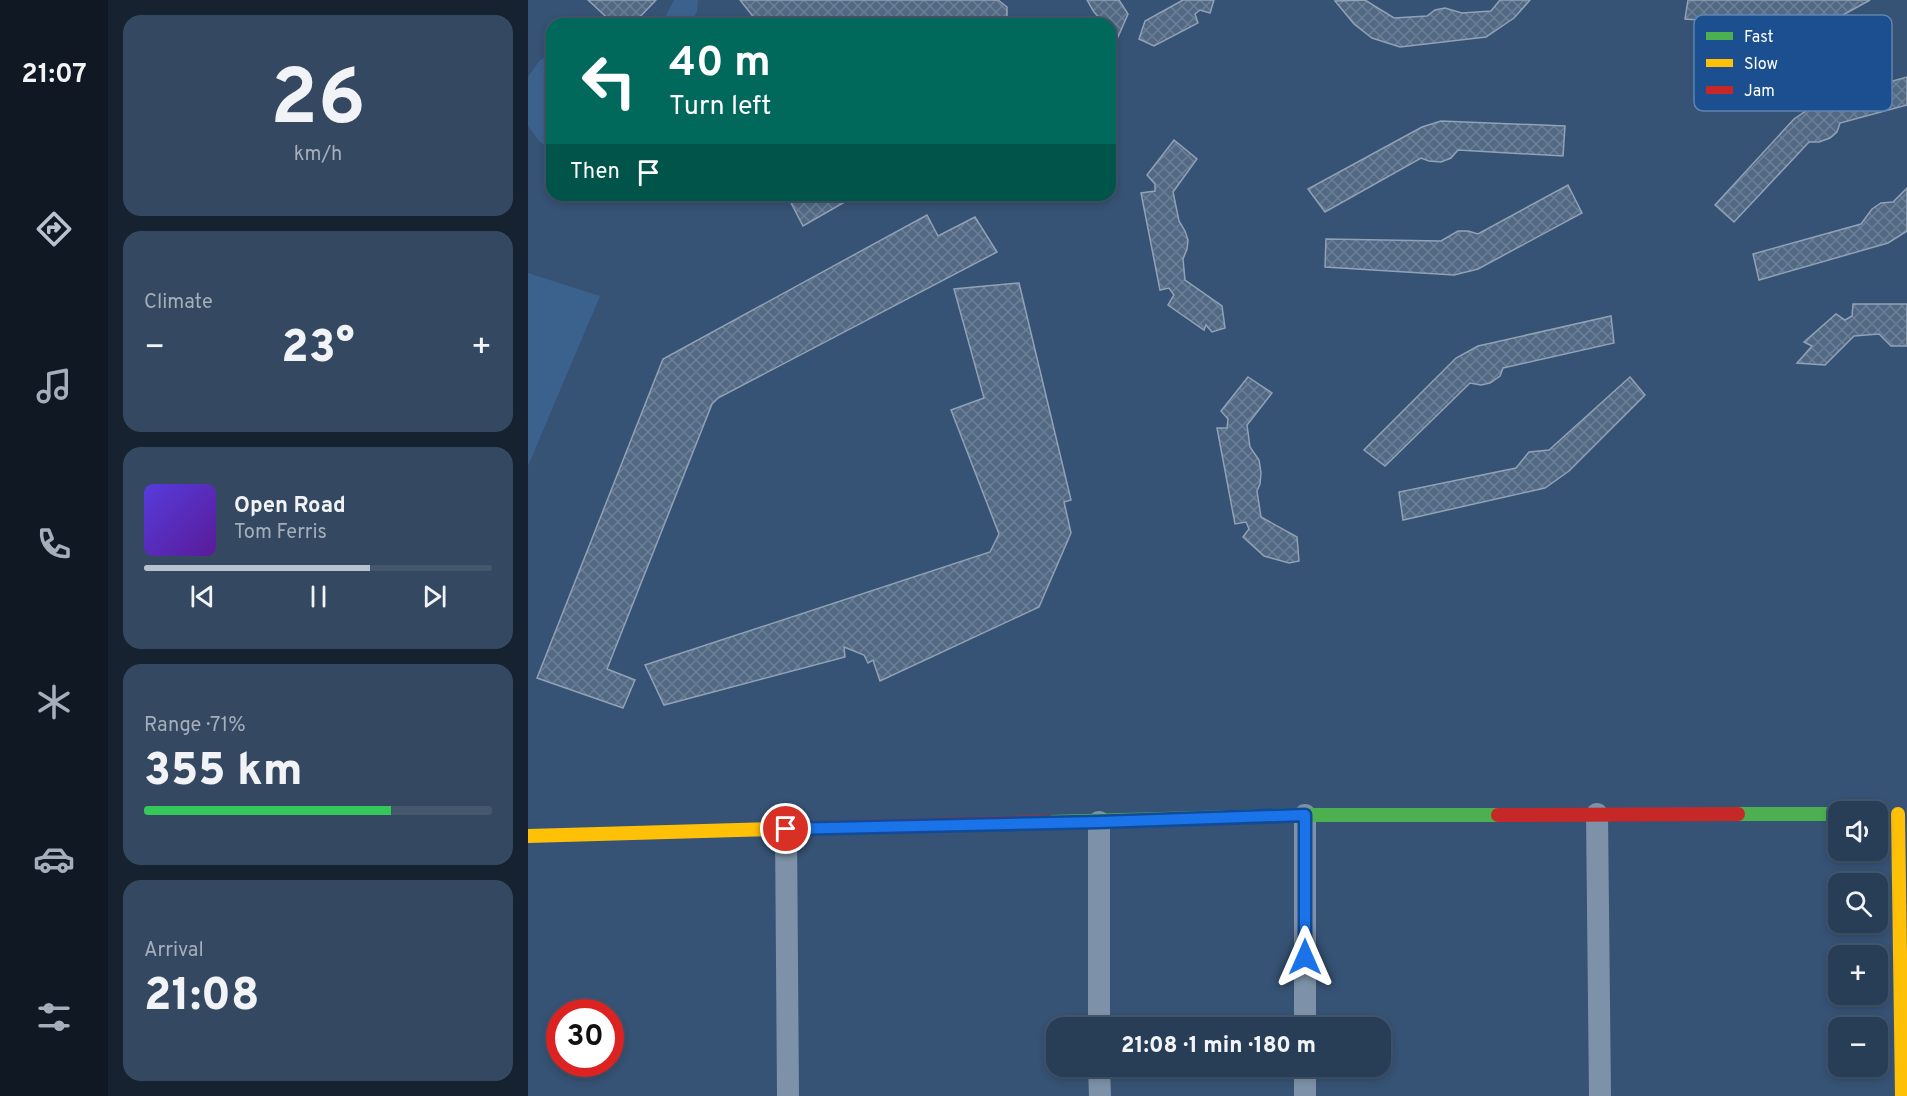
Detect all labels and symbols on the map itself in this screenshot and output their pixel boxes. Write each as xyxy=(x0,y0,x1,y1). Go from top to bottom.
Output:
legend xyxy=(1694,15,1892,111)
text: Fast xyxy=(1744,28,1774,48)
text: Slow xyxy=(1744,55,1778,75)
text: Jam xyxy=(1744,82,1775,102)
pin xyxy=(760,803,811,854)
position arrow xyxy=(1273,925,1337,989)
speed limit sign: 30 xyxy=(546,999,624,1077)

